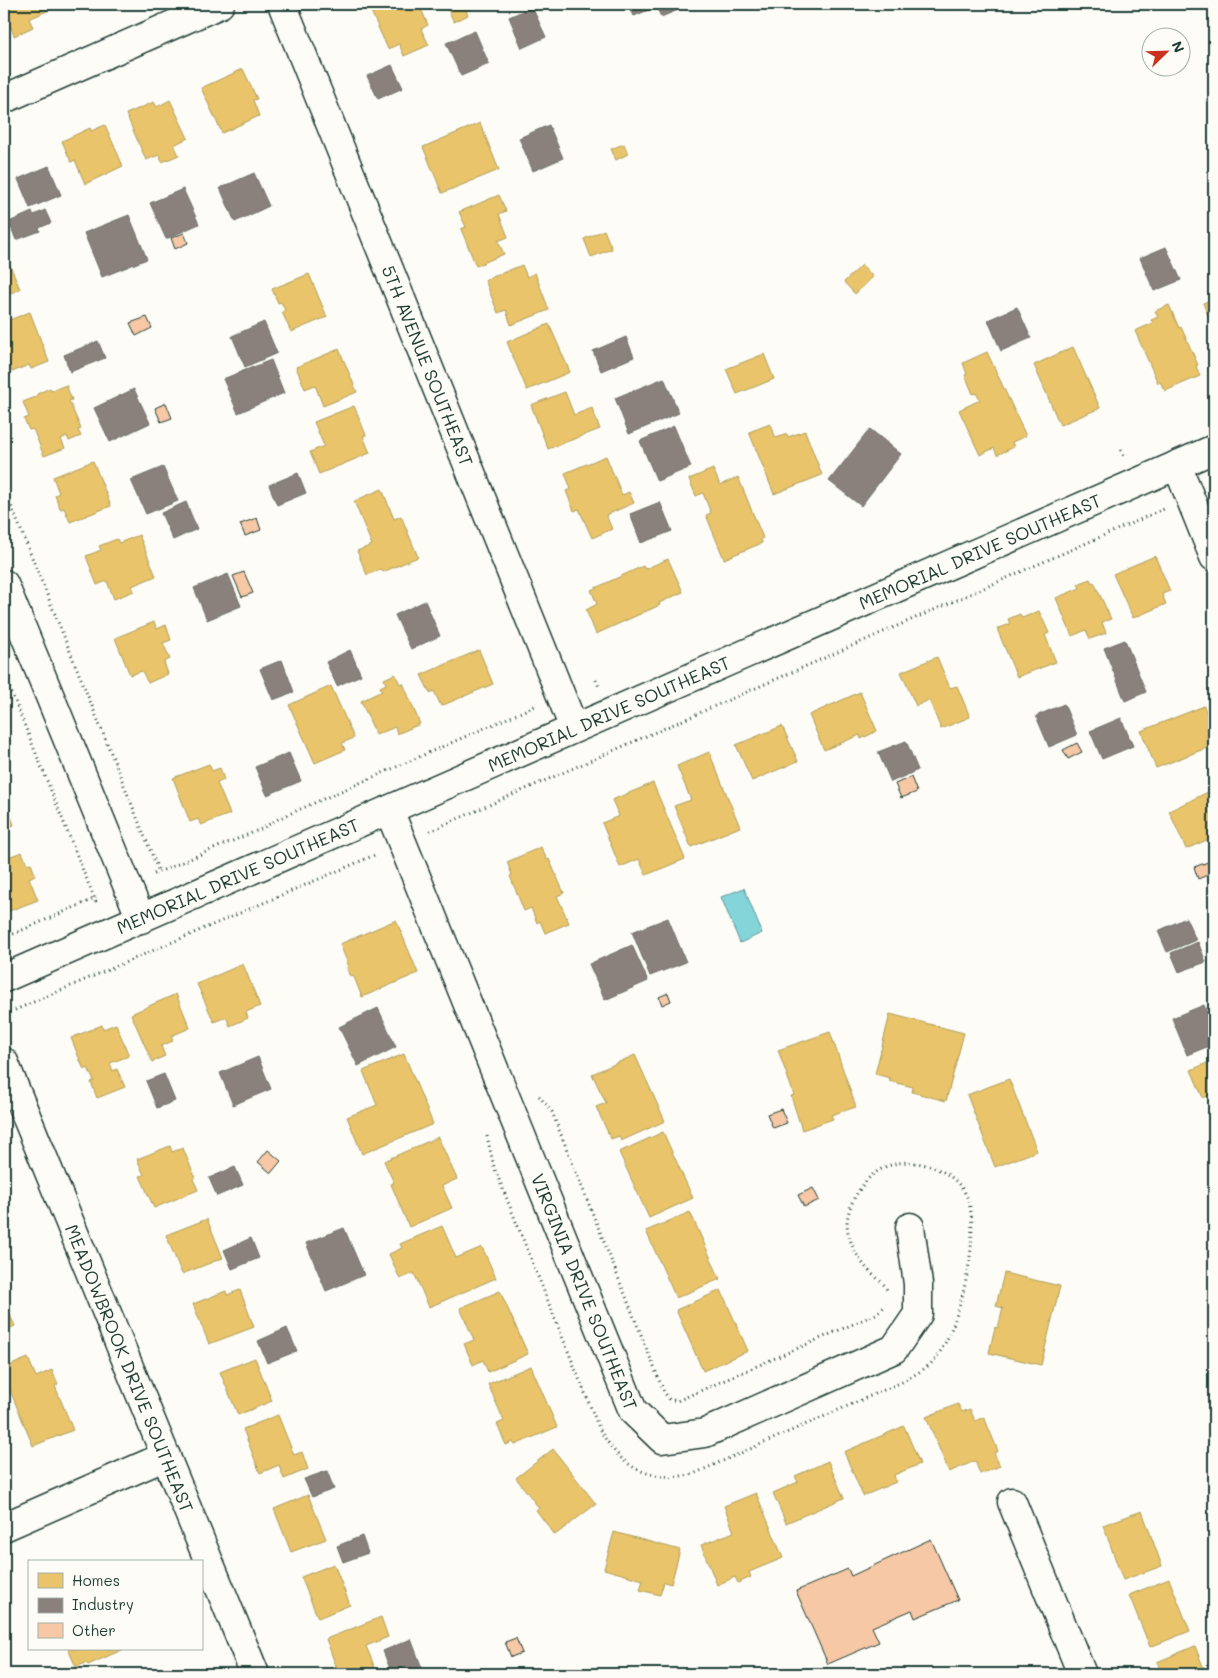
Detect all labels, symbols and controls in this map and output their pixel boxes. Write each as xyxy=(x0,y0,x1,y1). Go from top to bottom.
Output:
north arrow xyxy=(1140,28,1190,78)
text: N xyxy=(1168,38,1189,55)
street label: 5TH AVENUE SOUTHEAST xyxy=(377,262,479,470)
street label: MEMORIAL DRIVE SOUTHEAST xyxy=(855,488,1105,615)
street label: MEMORIAL DRIVE SOUTHEAST xyxy=(484,650,734,777)
street label: MEMORIAL DRIVE SOUTHEAST xyxy=(113,812,363,939)
street label: VIRGINIA DRIVE SOUTHEAST xyxy=(526,1170,643,1414)
street label: MEADOWBROOK DRIVE SOUTHEAST xyxy=(60,1221,199,1516)
legend xyxy=(28,1560,202,1650)
text: Homes xyxy=(72,1570,120,1590)
text: Industry xyxy=(72,1594,134,1614)
text: Other xyxy=(72,1620,116,1640)

